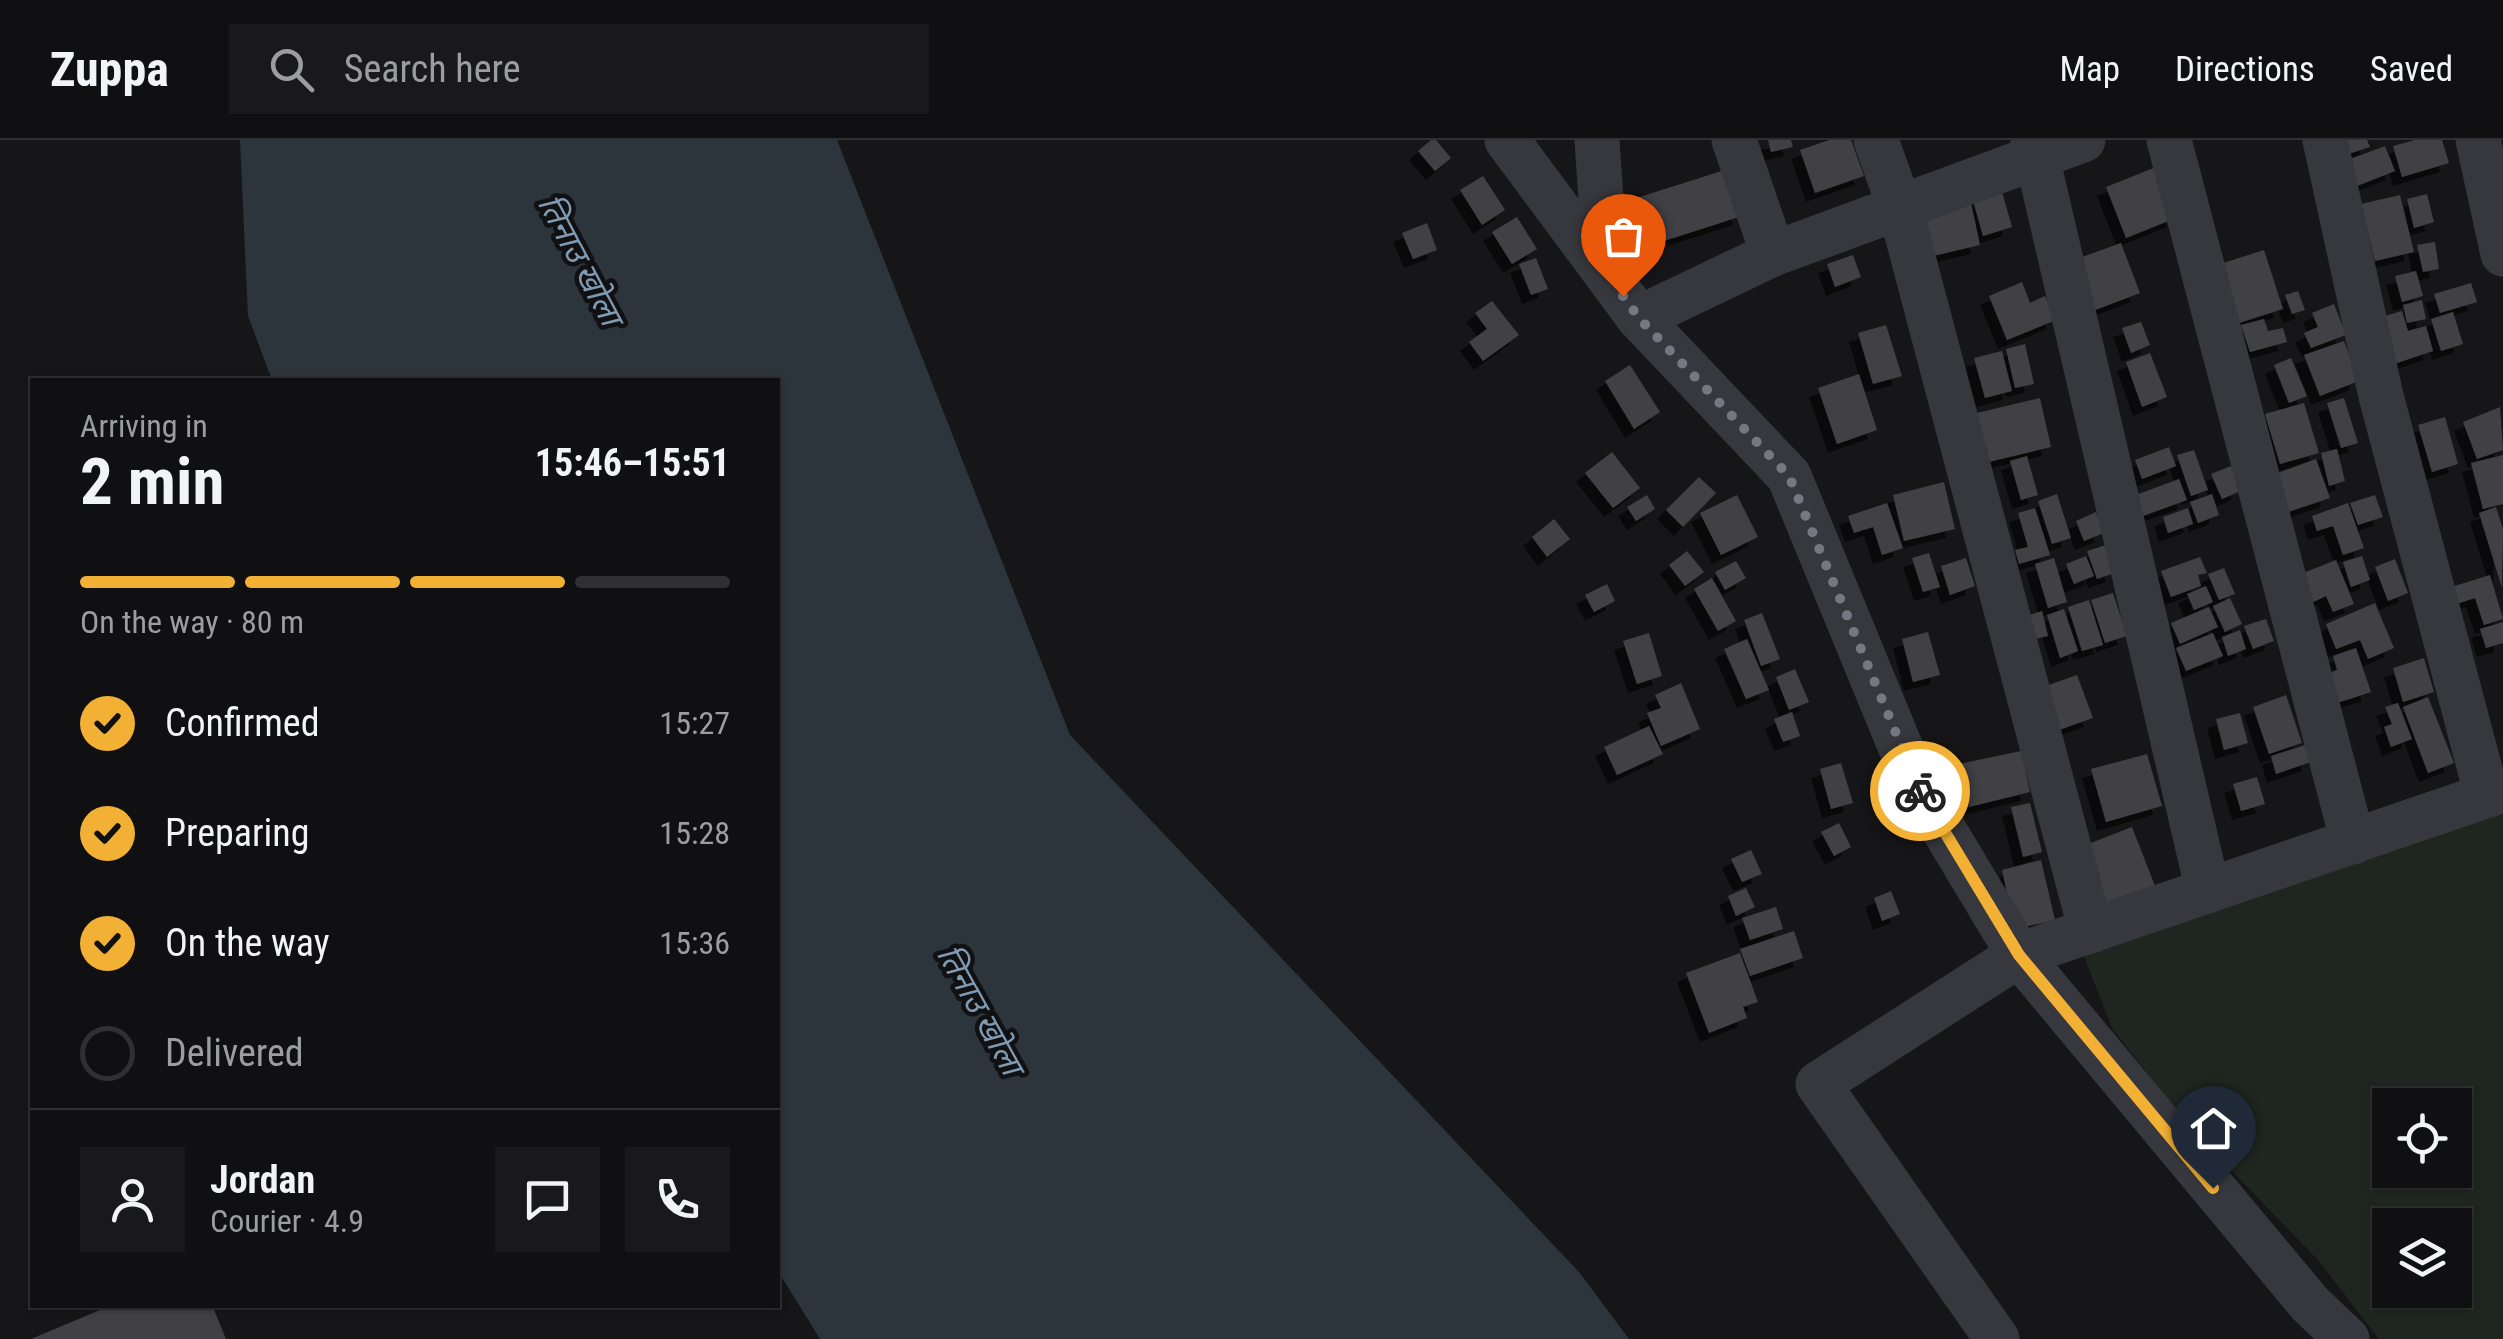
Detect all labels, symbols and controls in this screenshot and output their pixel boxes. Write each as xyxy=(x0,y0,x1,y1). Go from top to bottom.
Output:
search box xyxy=(229,24,929,114)
text: Zuppa xyxy=(50,41,169,98)
icon: search xyxy=(264,42,319,97)
text: Search here xyxy=(344,47,521,91)
text: Map xyxy=(2060,49,2120,90)
text: Directions xyxy=(2175,49,2315,90)
text: Saved xyxy=(2370,49,2453,90)
water label: तिनाउ खोला xyxy=(530,188,633,337)
pin xyxy=(1581,194,1666,297)
icon: bag xyxy=(1596,209,1651,264)
text: Arriving in xyxy=(80,407,208,445)
text: 15:46–15:51 xyxy=(535,441,730,485)
text: 2 min xyxy=(80,444,224,520)
text: On the way · 80 m xyxy=(80,603,304,641)
icon: check xyxy=(80,696,135,751)
text: Confirmed xyxy=(165,701,320,745)
text: 15:27 xyxy=(659,704,730,742)
courier xyxy=(1870,741,1970,841)
icon: bike xyxy=(1893,764,1948,819)
icon: check xyxy=(80,806,135,861)
text: Preparing xyxy=(165,811,310,855)
text: 15:28 xyxy=(659,814,730,852)
icon: check xyxy=(80,916,135,971)
text: On the way xyxy=(165,921,330,965)
text: 15:36 xyxy=(659,924,730,962)
water label: तिनाउ खोला xyxy=(929,939,1034,1086)
text: Delivered xyxy=(165,1031,304,1075)
pin xyxy=(2171,1086,2256,1189)
map controls xyxy=(2372,1088,2472,1308)
button: locate xyxy=(2372,1088,2472,1188)
icon: home xyxy=(2186,1101,2241,1156)
button: person xyxy=(80,1147,185,1252)
button: chat xyxy=(495,1147,600,1252)
button: phone xyxy=(625,1147,730,1252)
text: Jordan xyxy=(210,1158,315,1202)
text: Courier · 4.9 xyxy=(210,1202,364,1240)
button: layers xyxy=(2372,1208,2472,1308)

